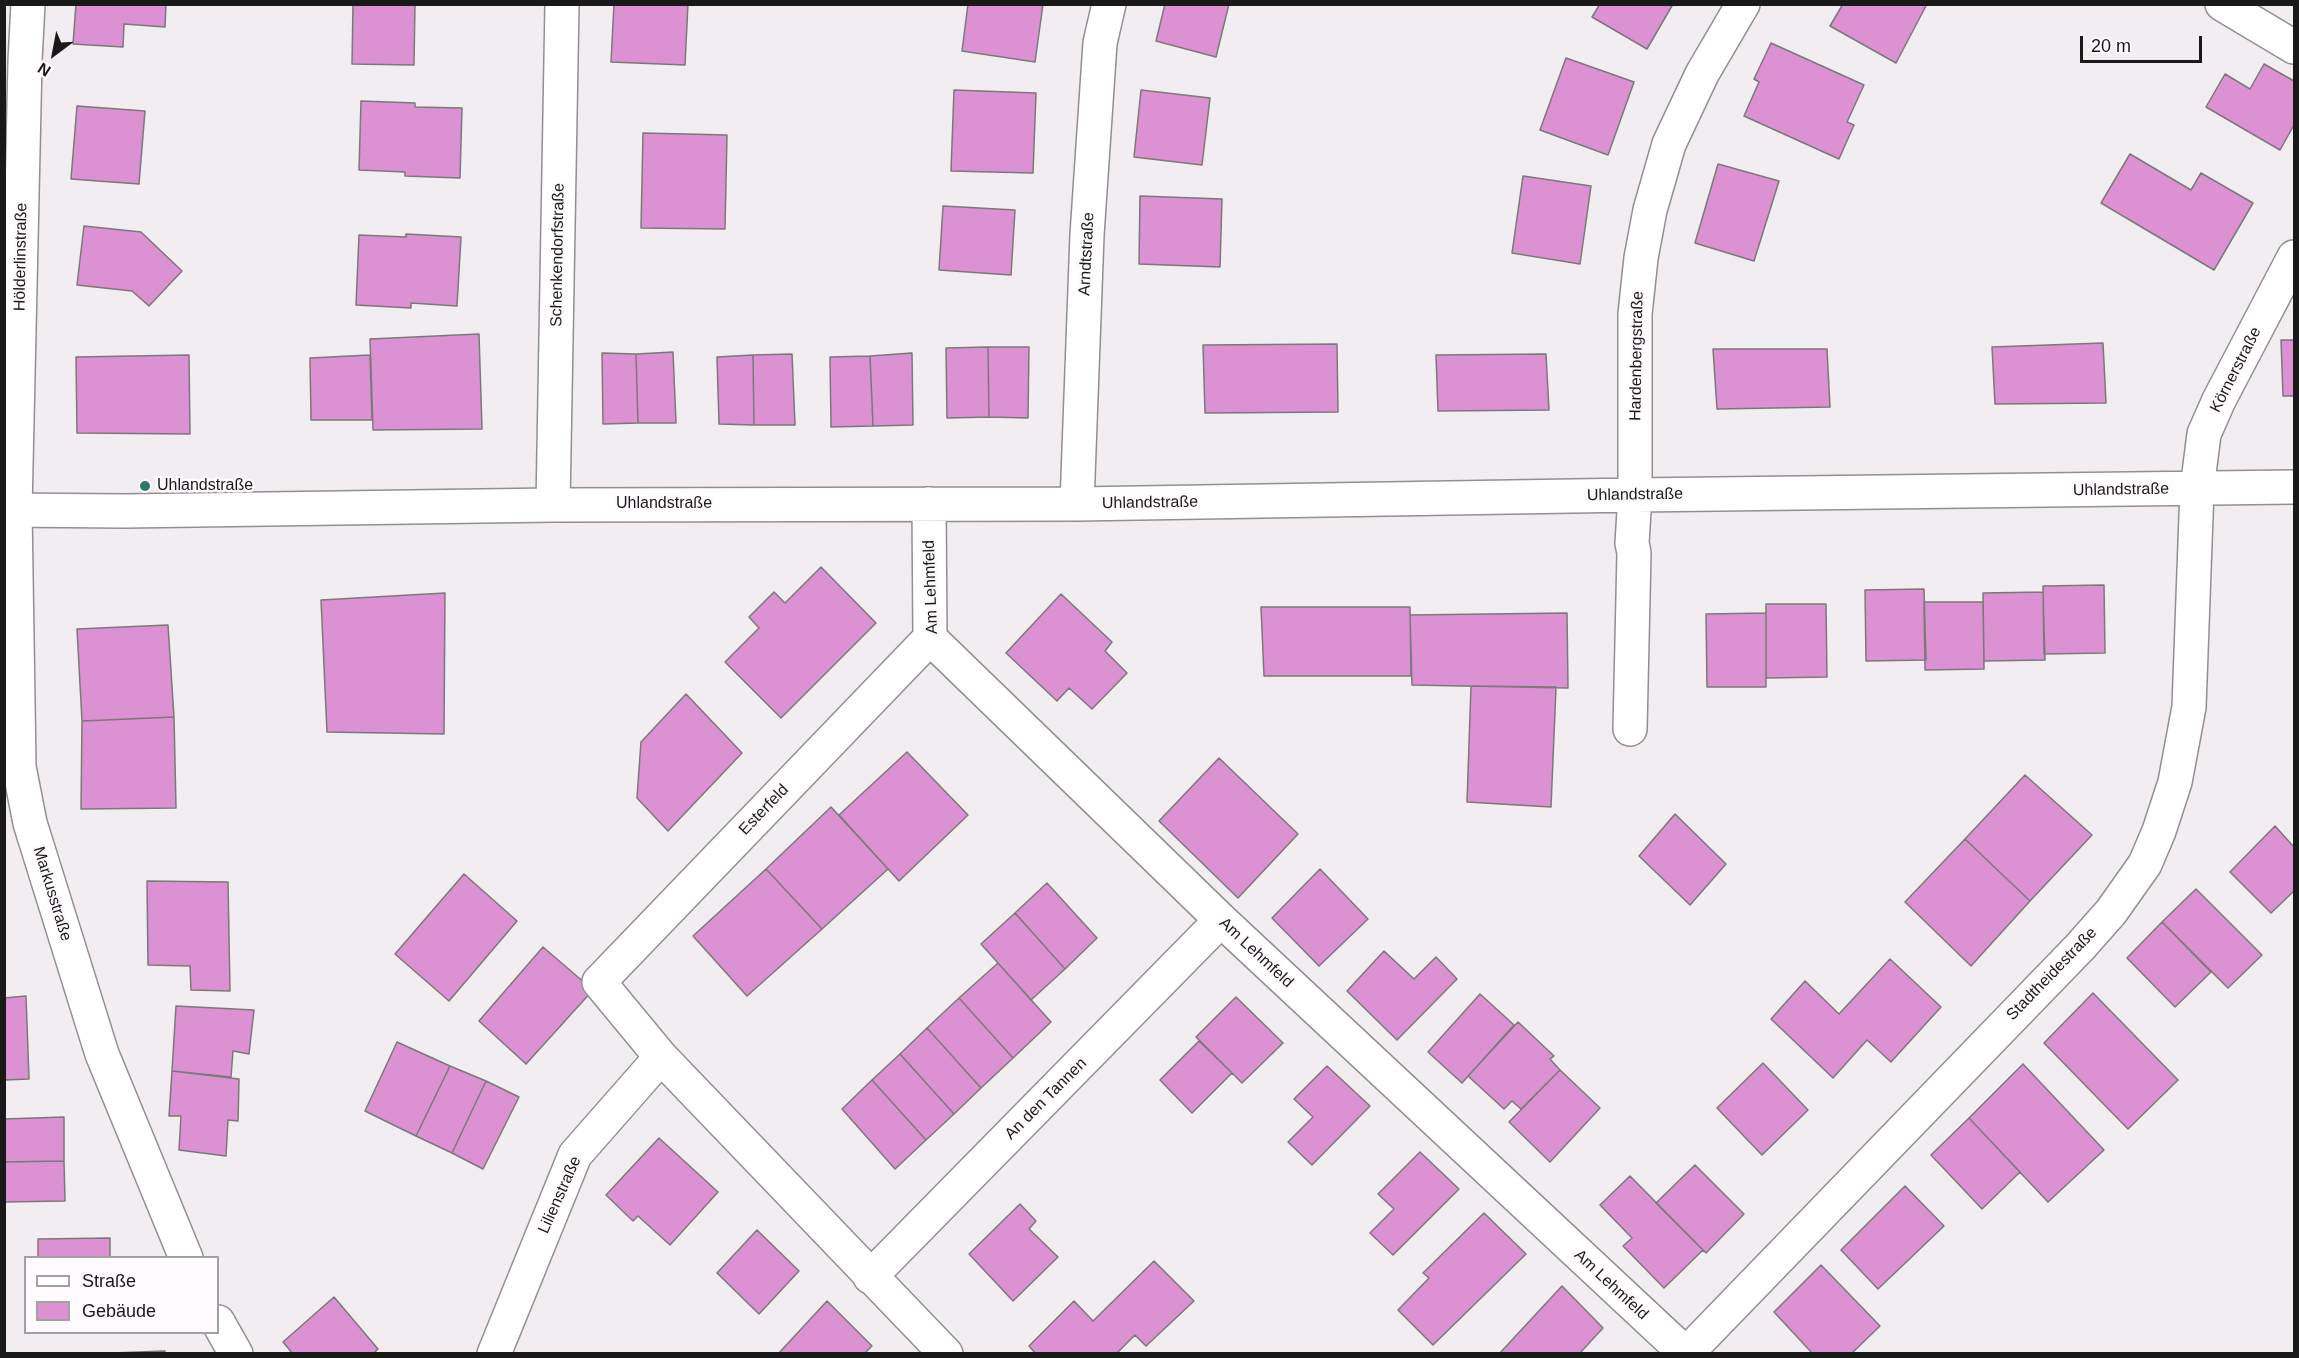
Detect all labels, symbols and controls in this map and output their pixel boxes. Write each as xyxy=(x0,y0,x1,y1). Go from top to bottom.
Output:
north arrow xyxy=(24,24,84,84)
scale bar xyxy=(2083,24,2204,62)
text: 20 m xyxy=(2091,36,2131,56)
text: N xyxy=(35,59,54,80)
street label: Schenkendorfstraße xyxy=(547,183,569,327)
street label: Hölderlinstraße xyxy=(10,203,32,311)
street label: Arndtstraße xyxy=(1075,212,1099,296)
street label: Hardenbergstraße xyxy=(1626,291,1648,421)
street label: Körnerstraße xyxy=(2206,324,2266,416)
place label: Uhlandstraße xyxy=(157,476,253,496)
marker: Uhlandstraße xyxy=(138,479,152,493)
street label: Uhlandstraße xyxy=(2073,480,2169,500)
street label: Uhlandstraße xyxy=(1587,485,1683,505)
street label: Uhlandstraße xyxy=(1102,493,1198,513)
street label: Uhlandstraße xyxy=(616,494,712,514)
street label: Am Lehmfeld xyxy=(920,540,942,634)
street label: Esterfeld xyxy=(735,781,793,839)
street label: Markusstraße xyxy=(29,844,75,944)
street label: Am Lehmfeld xyxy=(1215,914,1297,992)
street label: Stadtheidestraße xyxy=(2003,924,2101,1024)
street label: An den Tannen xyxy=(1001,1054,1091,1144)
street label: Lilienstraße xyxy=(534,1153,586,1237)
street label: Am Lehmfeld xyxy=(1570,1246,1652,1324)
legend xyxy=(24,1256,219,1334)
text: Straße xyxy=(82,1271,136,1291)
text: Gebäude xyxy=(82,1301,156,1321)

